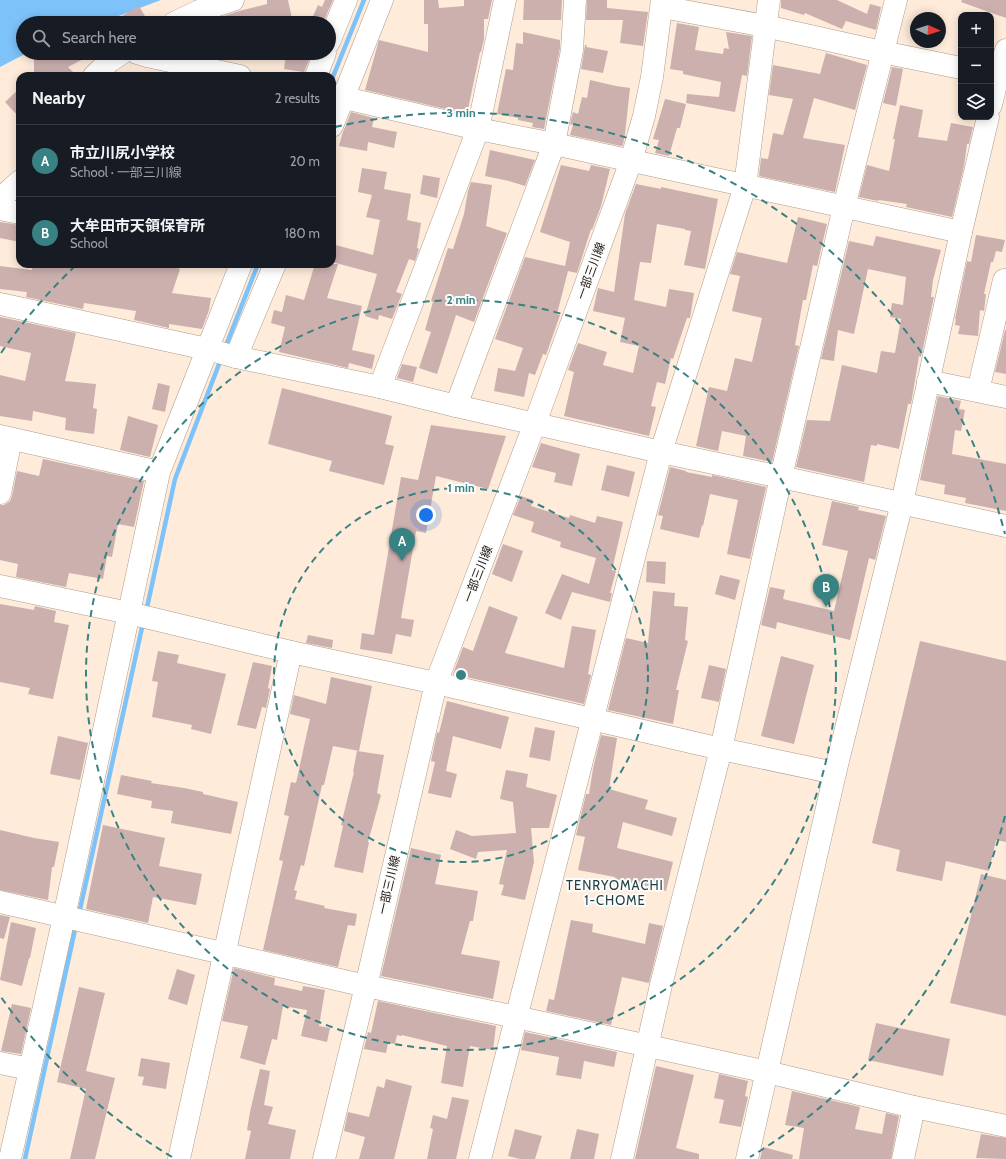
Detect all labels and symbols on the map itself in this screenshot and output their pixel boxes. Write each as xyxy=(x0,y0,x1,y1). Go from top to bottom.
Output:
north arrow xyxy=(910,12,946,48)
text: 3 min xyxy=(446,105,476,120)
street label: 一部三川線 xyxy=(573,240,608,302)
text: 2 min xyxy=(447,292,475,307)
text: 1 min xyxy=(447,480,475,495)
your location xyxy=(416,505,436,525)
pin: A xyxy=(389,528,415,561)
street label: 一部三川線 xyxy=(460,543,495,605)
pin: B xyxy=(813,574,839,607)
centre of rings xyxy=(454,668,468,682)
street label: 一部三川線 xyxy=(374,854,403,916)
district label: TENRYOMACHI 1-CHOME xyxy=(566,877,664,908)

